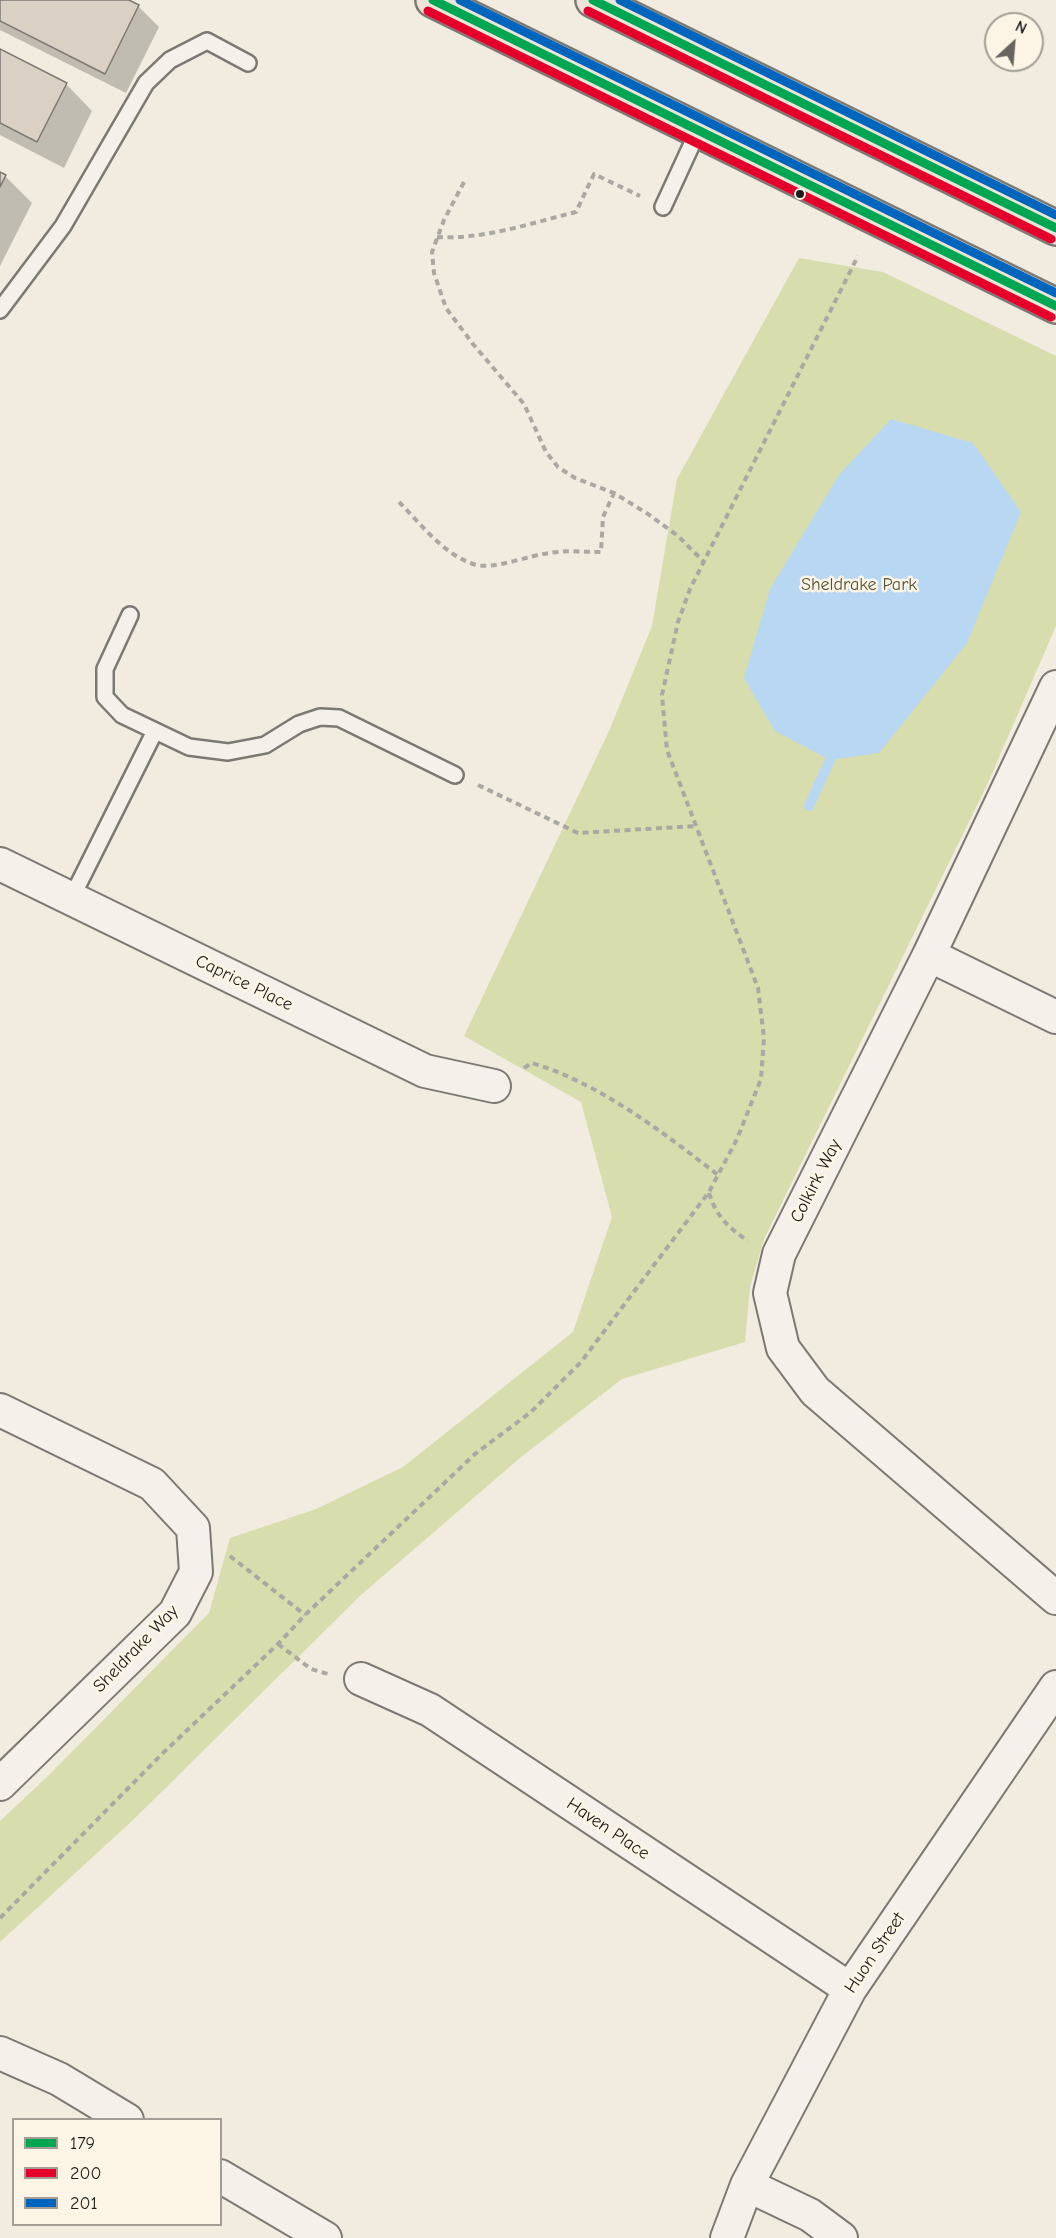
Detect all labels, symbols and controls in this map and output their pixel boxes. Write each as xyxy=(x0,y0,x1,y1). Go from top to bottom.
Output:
north arrow xyxy=(984,12,1044,72)
text: N xyxy=(1012,17,1030,38)
unlabelled marker xyxy=(794,188,806,200)
park label: Sheldrake Park xyxy=(801,574,917,596)
street label: Caprice Place xyxy=(192,950,296,1016)
street label: Colkirk Way xyxy=(786,1136,846,1226)
street label: Sheldrake Way xyxy=(89,1601,183,1697)
street label: Haven Place xyxy=(562,1793,654,1865)
street label: Huon Street xyxy=(840,1909,910,1997)
legend xyxy=(12,2118,222,2226)
text: 179 xyxy=(70,2133,95,2154)
text: 200 xyxy=(70,2163,101,2184)
text: 201 xyxy=(70,2193,98,2214)

